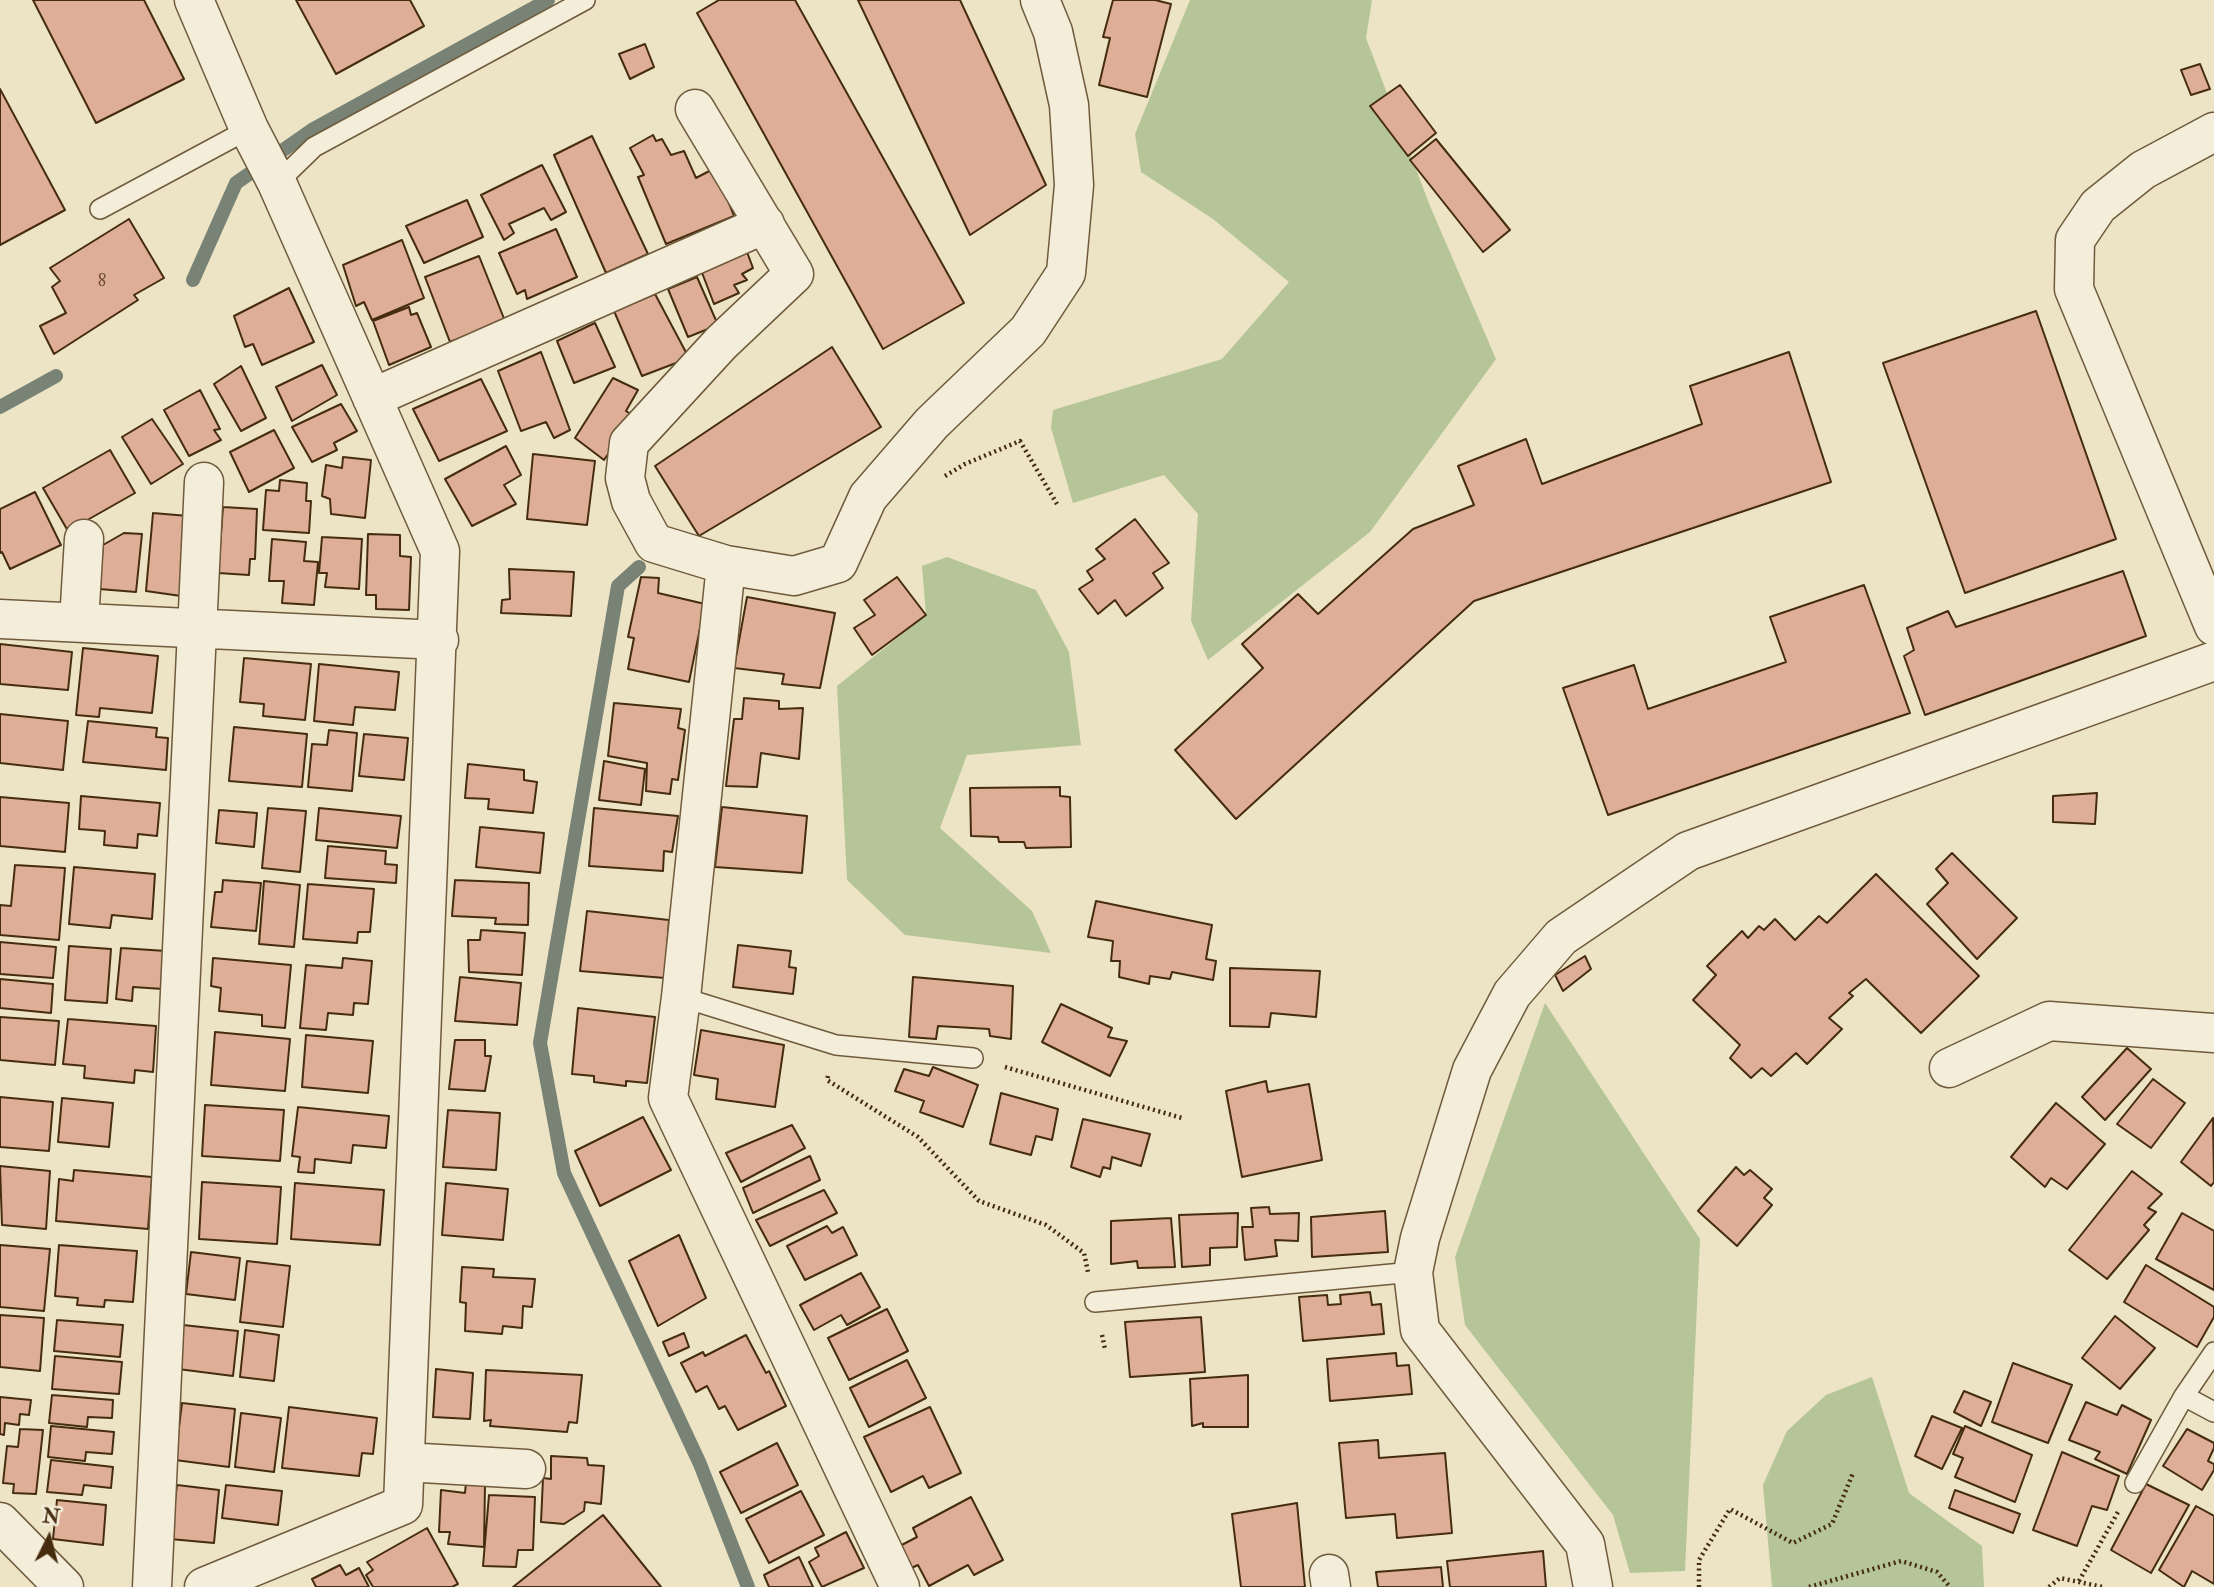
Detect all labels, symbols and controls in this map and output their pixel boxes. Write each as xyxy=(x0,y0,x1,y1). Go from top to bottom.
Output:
house number: 8 xyxy=(98,271,106,293)
north arrow xyxy=(14,1503,84,1573)
text: N xyxy=(41,1504,61,1530)

